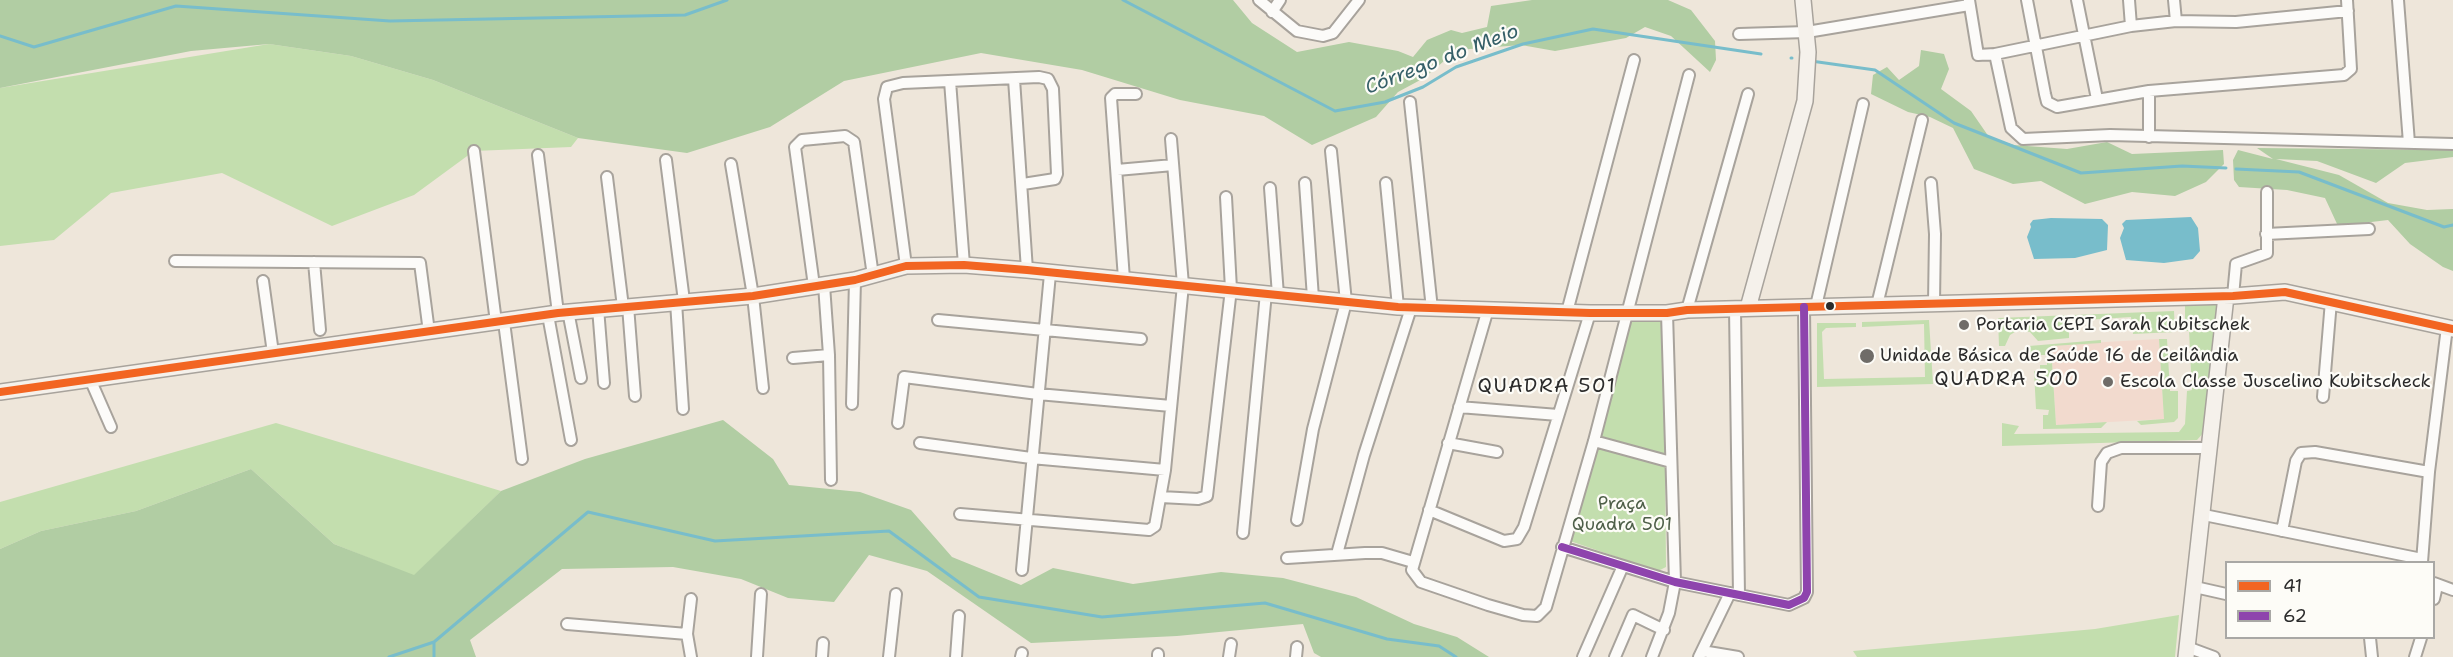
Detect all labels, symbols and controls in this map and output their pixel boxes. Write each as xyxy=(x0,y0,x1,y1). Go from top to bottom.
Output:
water label: Córrego do Meio xyxy=(1362,20,1522,100)
unlabelled marker xyxy=(1824,300,1836,312)
place label: Portaria CEPI Sarah Kubitschek xyxy=(1976,314,2250,336)
marker: Portaria CEPI Sarah Kubitschek xyxy=(1957,318,1971,332)
place label: Unidade Básica de Saúde 16 de Ceilândia xyxy=(1880,345,2239,367)
marker: Unidade Básica de Saúde 16 de Ceilândia xyxy=(1858,347,1876,365)
district label: QUADRA 500 xyxy=(1934,368,2080,392)
place label: Escola Classe Juscelino Kubitscheck xyxy=(2120,371,2431,393)
district label: QUADRA 501 xyxy=(1477,375,1617,399)
marker: Escola Classe Juscelino Kubitscheck xyxy=(2101,375,2115,389)
park label: Praça Quadra 501 xyxy=(1572,493,1672,536)
legend xyxy=(2225,561,2435,639)
text: 41 xyxy=(2283,574,2302,598)
text: 62 xyxy=(2283,604,2307,628)

